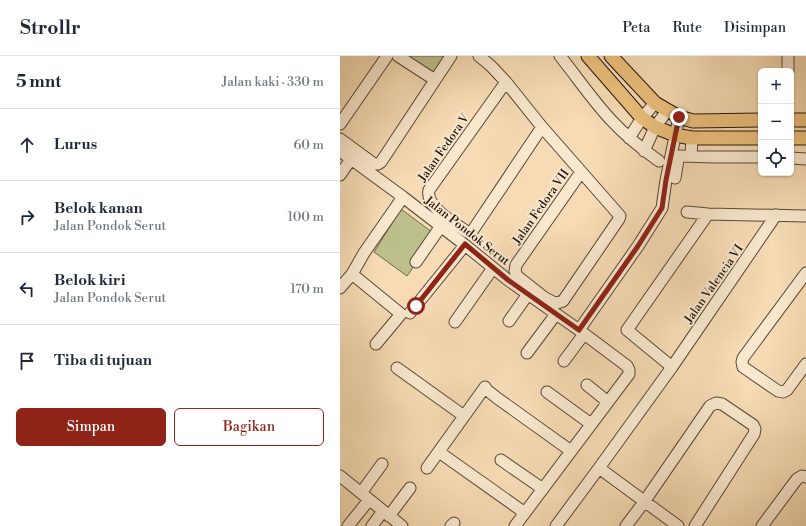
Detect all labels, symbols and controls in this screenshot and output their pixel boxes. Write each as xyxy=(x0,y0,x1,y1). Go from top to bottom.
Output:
text: Strollr xyxy=(20,16,81,40)
text: Peta xyxy=(622,19,650,37)
text: Rute xyxy=(672,19,702,37)
text: Disimpan xyxy=(724,19,786,37)
map controls xyxy=(758,68,794,176)
button: + xyxy=(758,68,794,104)
text: 5 mnt xyxy=(16,71,61,93)
text: Jalan kaki · 330 m xyxy=(222,74,324,90)
button: − xyxy=(758,104,794,140)
route end xyxy=(670,108,688,126)
street label: Jalan Fedora V xyxy=(415,111,473,186)
icon: ahead xyxy=(16,134,38,156)
text: Lurus xyxy=(54,135,97,154)
text: 60 m xyxy=(293,137,324,153)
button: locate xyxy=(758,140,794,176)
street label: Jalan Fedora VII xyxy=(509,166,573,248)
street label: Jalan Pondok Serut xyxy=(421,193,513,269)
text: Belok kanan xyxy=(54,199,143,218)
icon: right xyxy=(16,206,38,228)
text: 100 m xyxy=(288,209,324,225)
text: Jalan Pondok Serut xyxy=(54,218,166,234)
street label: Jalan Valencia VI xyxy=(681,241,747,327)
text: Belok kiri xyxy=(54,271,125,290)
icon: left xyxy=(16,278,38,300)
text: 170 m xyxy=(290,281,324,297)
text: Jalan Pondok Serut xyxy=(54,290,166,306)
route start xyxy=(407,297,425,315)
icon: arrive xyxy=(16,350,38,372)
text: Tiba di tujuan xyxy=(54,351,152,370)
button: Simpan xyxy=(16,408,166,446)
button: Bagikan xyxy=(174,408,324,446)

